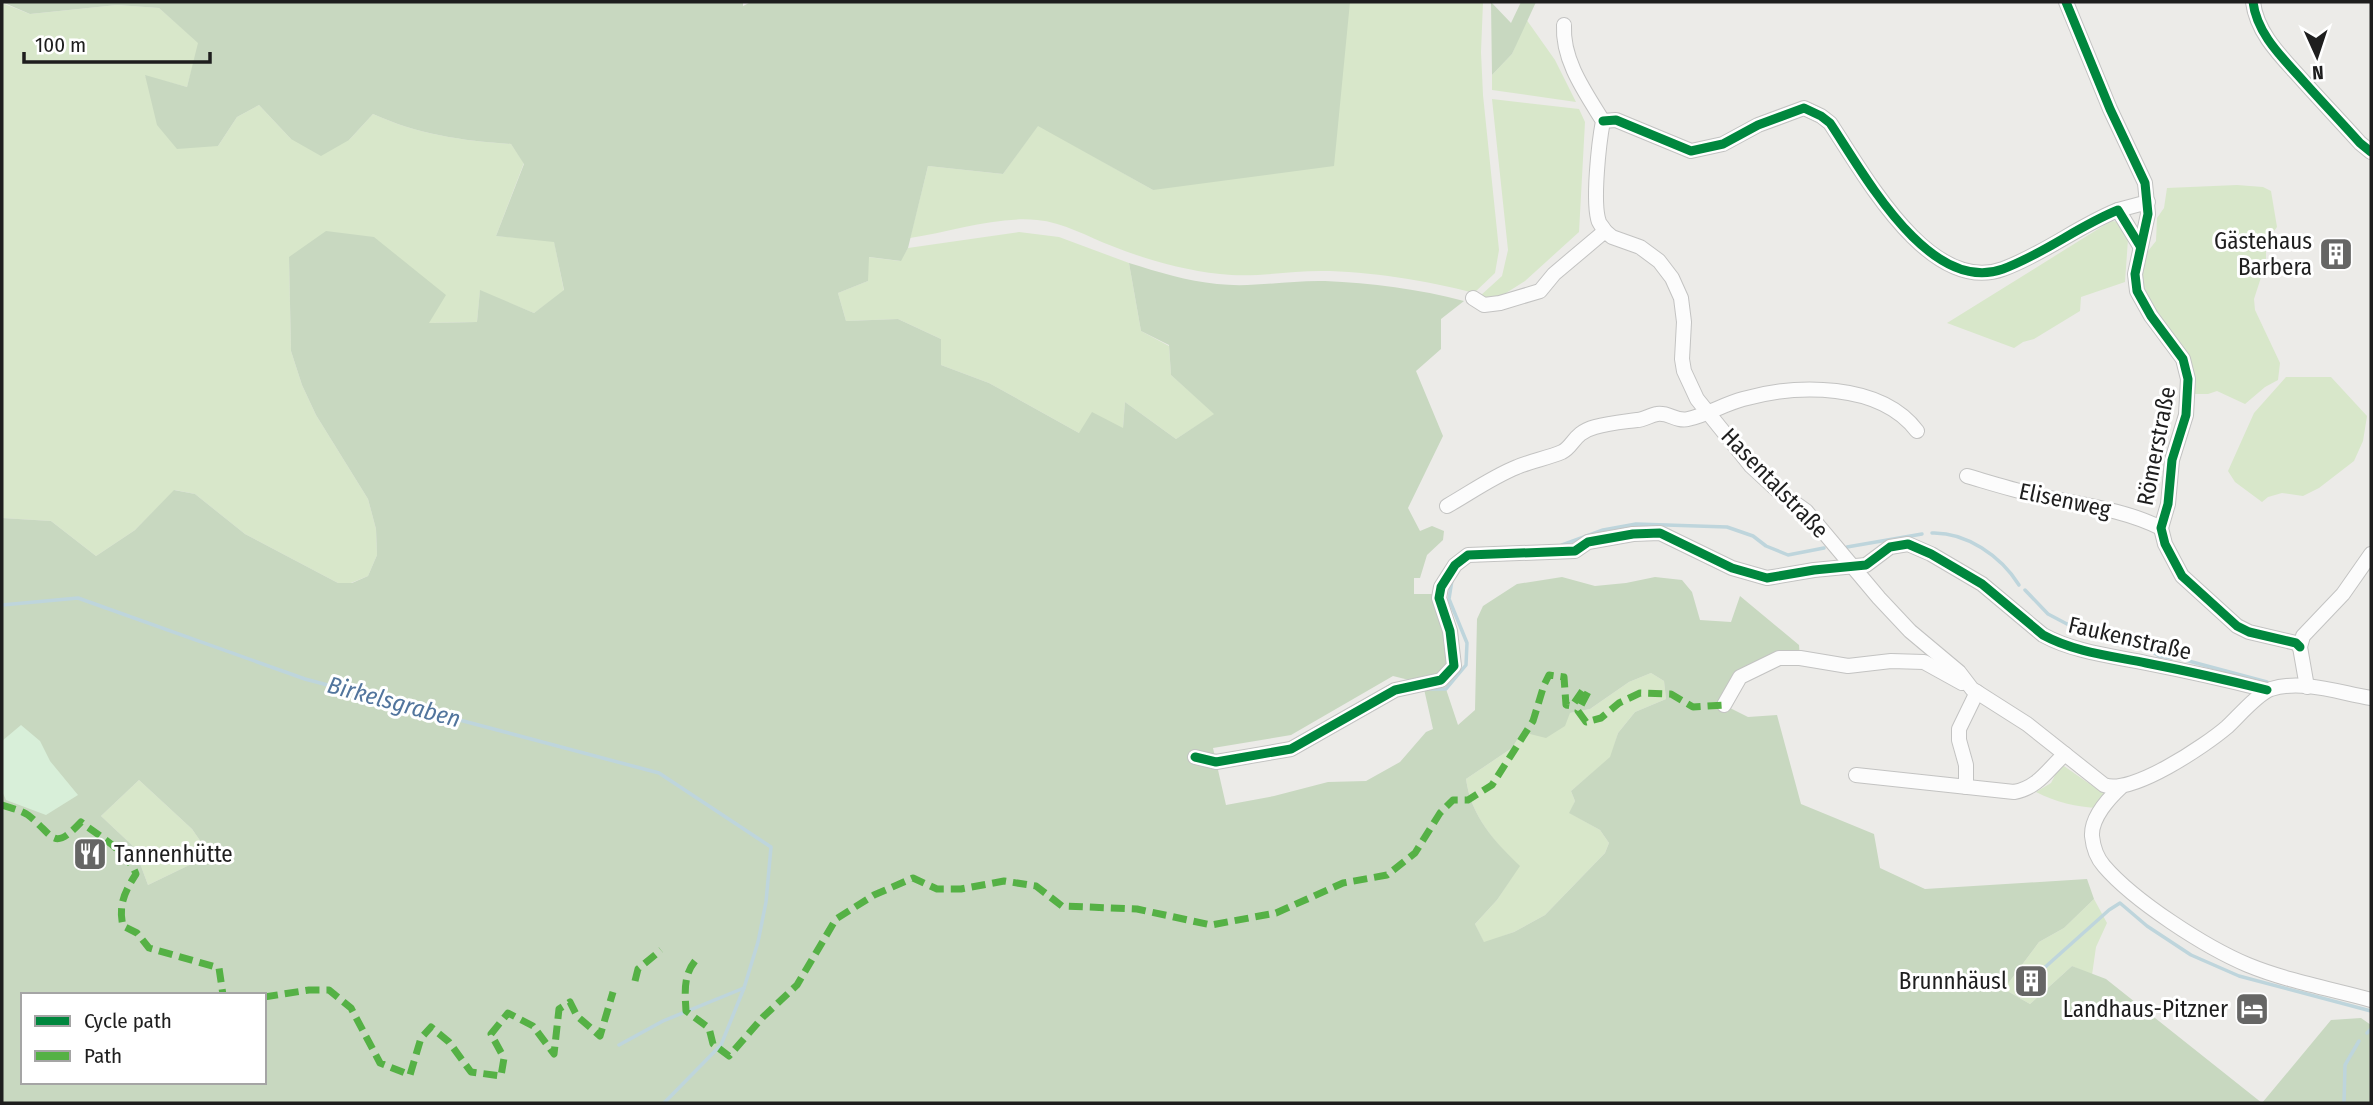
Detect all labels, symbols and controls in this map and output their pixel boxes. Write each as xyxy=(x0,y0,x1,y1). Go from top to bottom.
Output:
scale bar xyxy=(24,21,210,65)
north arrow xyxy=(2282,21,2352,91)
text: 100 m xyxy=(35,32,86,58)
text: N xyxy=(2312,61,2324,84)
place label: Gästehaus Barbera xyxy=(2214,227,2312,281)
building icon: Gästehaus Barbera xyxy=(2317,235,2355,273)
street label: Römerstraße xyxy=(2131,384,2181,508)
street label: Hasentalstraße xyxy=(1715,422,1835,544)
street label: Elisenweg xyxy=(2017,477,2114,523)
street label: Faukenstraße xyxy=(2066,610,2194,666)
water label: Birkelsgraben xyxy=(324,671,464,733)
restaurant icon: Tannenhütte xyxy=(71,835,109,873)
place label: Tannenhütte xyxy=(114,840,233,868)
building icon: Brunnhäusl xyxy=(2012,962,2050,1000)
place label: Brunnhäusl xyxy=(1899,967,2007,995)
hotel icon: Landhaus-Pitzner xyxy=(2233,990,2271,1028)
legend xyxy=(21,993,266,1084)
place label: Landhaus-Pitzner xyxy=(2063,995,2228,1023)
text: Cycle path xyxy=(84,1008,172,1034)
text: Path xyxy=(84,1043,122,1069)

